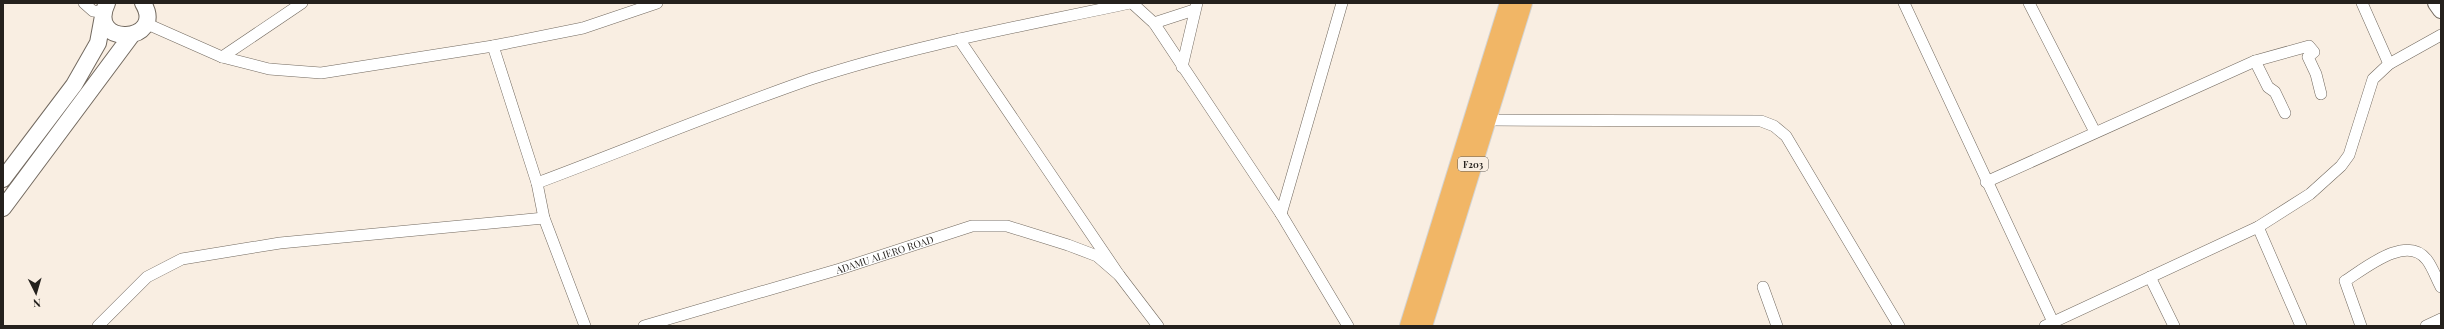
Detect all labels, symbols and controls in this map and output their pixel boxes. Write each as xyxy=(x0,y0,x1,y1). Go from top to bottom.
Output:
road number: F203 xyxy=(1458,157,1488,171)
street label: ADAMU ALIERO ROAD xyxy=(833,232,935,277)
north arrow xyxy=(16,273,56,313)
text: N xyxy=(32,296,42,311)

